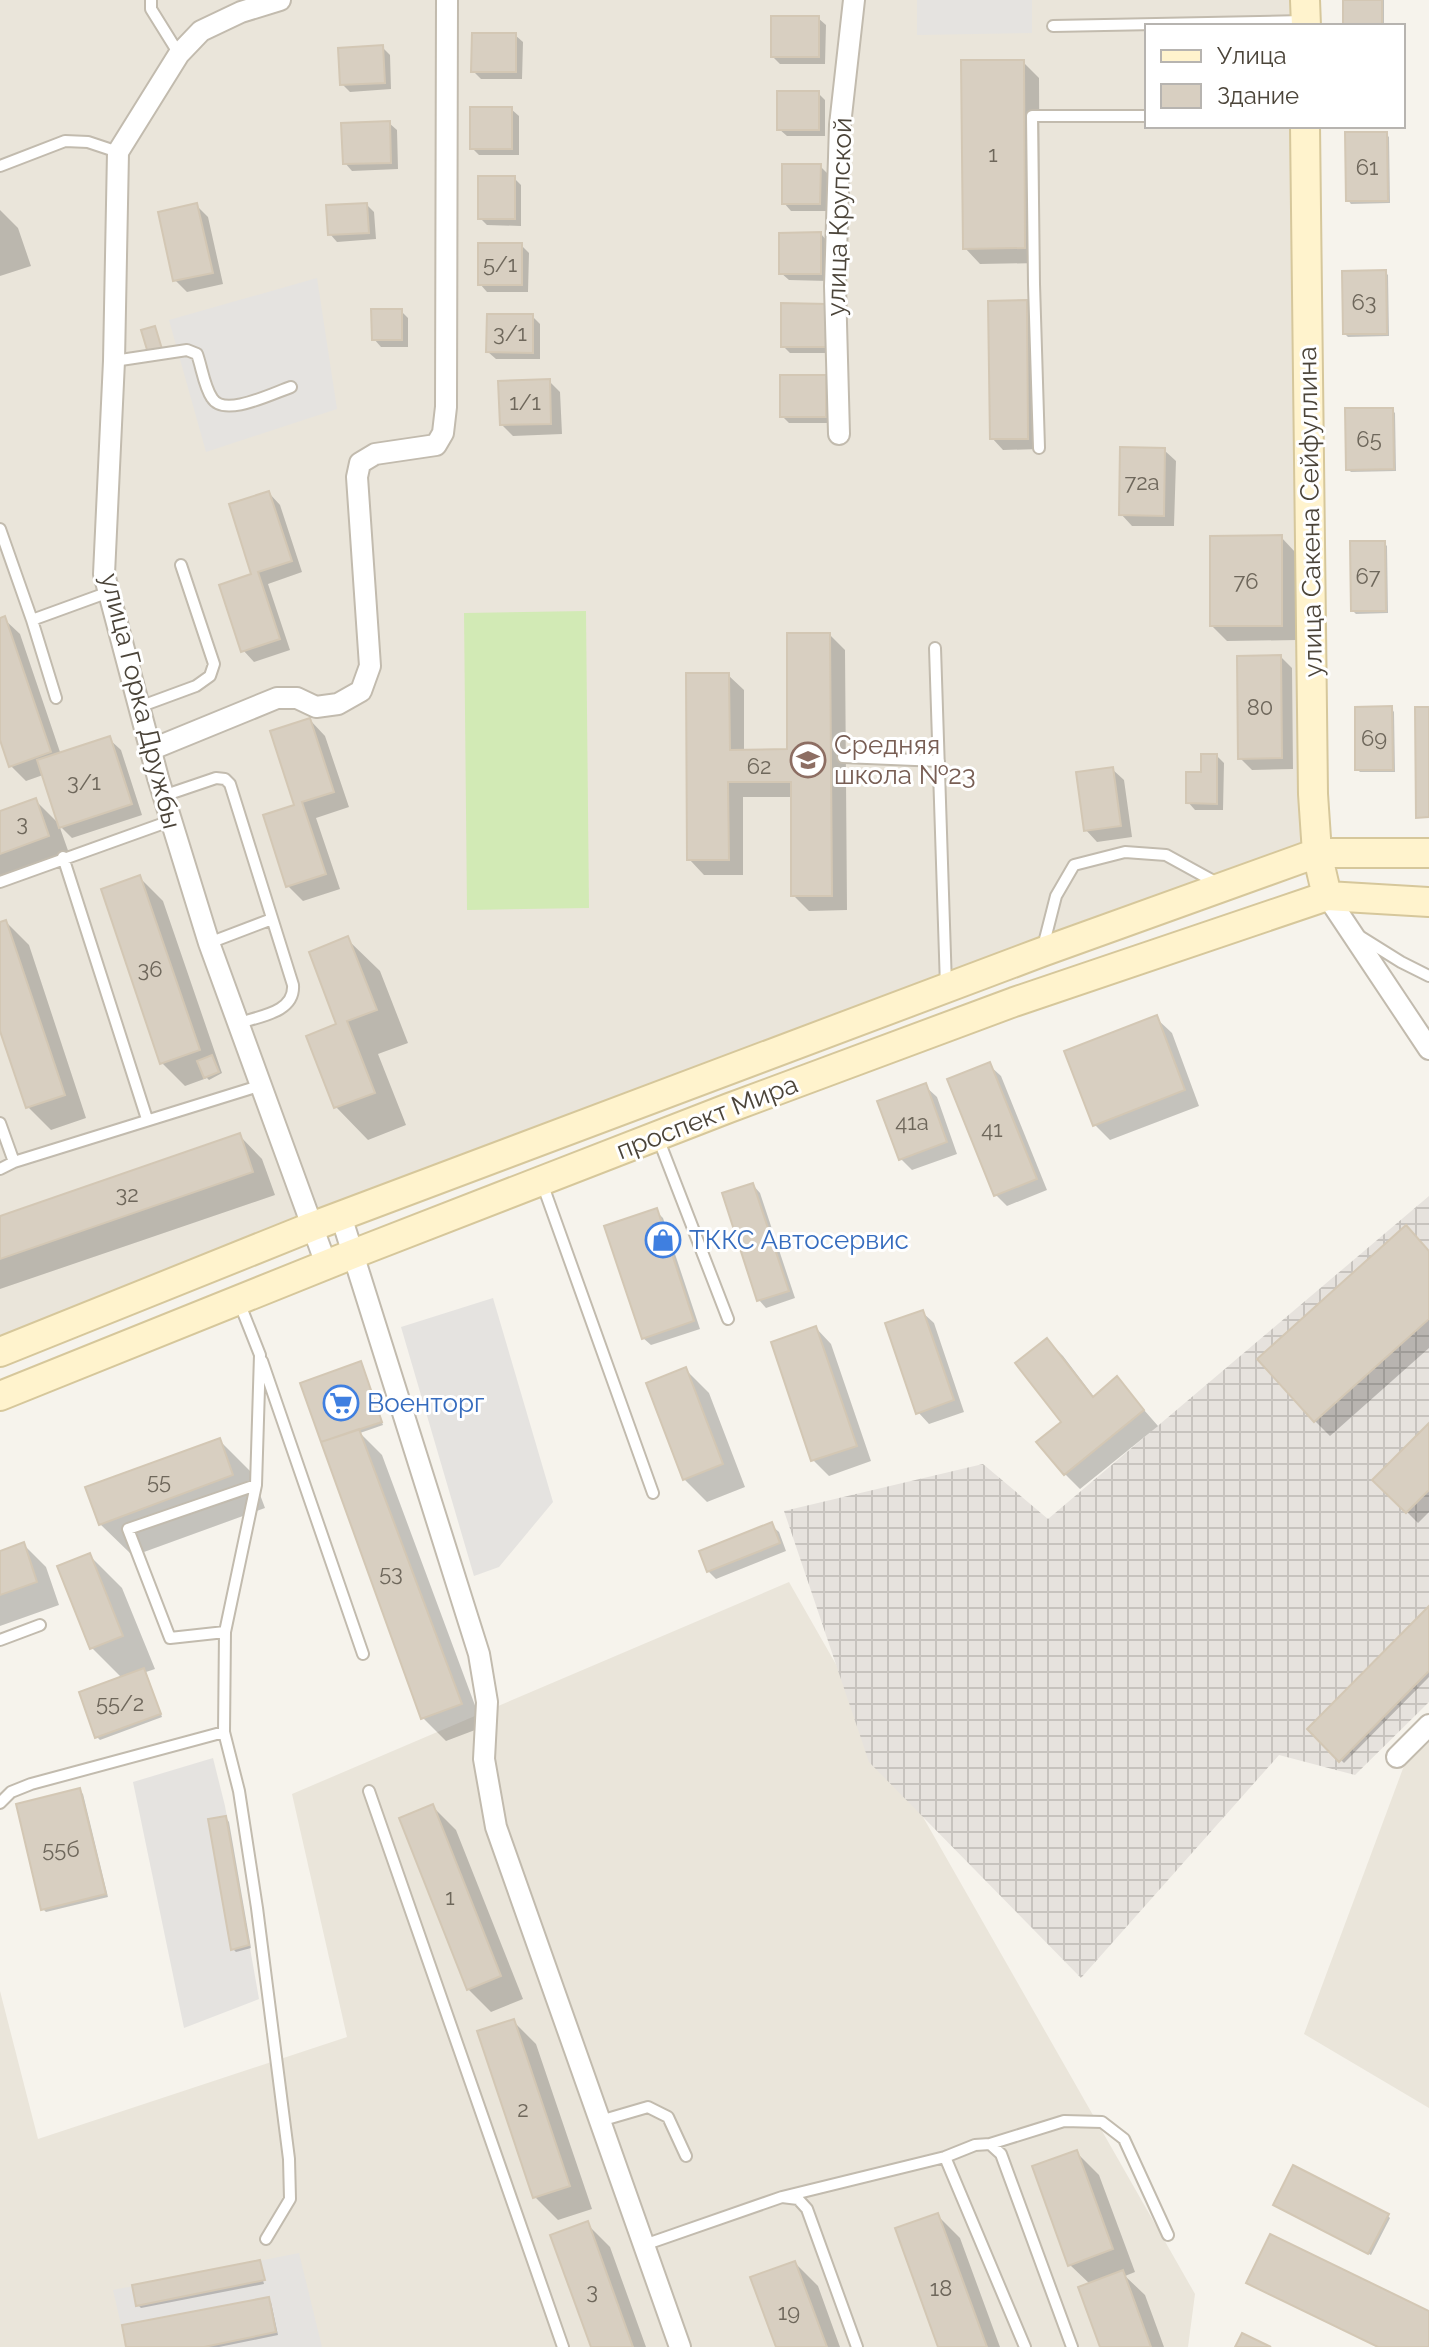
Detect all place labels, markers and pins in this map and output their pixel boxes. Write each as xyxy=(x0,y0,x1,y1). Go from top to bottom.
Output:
place label: Средняя школа №23 xyxy=(834,730,976,790)
school or university icon: Средняя школа №23 xyxy=(789,741,827,779)
shop icon: ТККС Автосервис xyxy=(644,1221,682,1259)
place label: ТККС Автосервис xyxy=(689,1225,909,1255)
supermarket icon: Военторг xyxy=(322,1384,360,1422)
place label: Военторг xyxy=(367,1388,485,1418)

